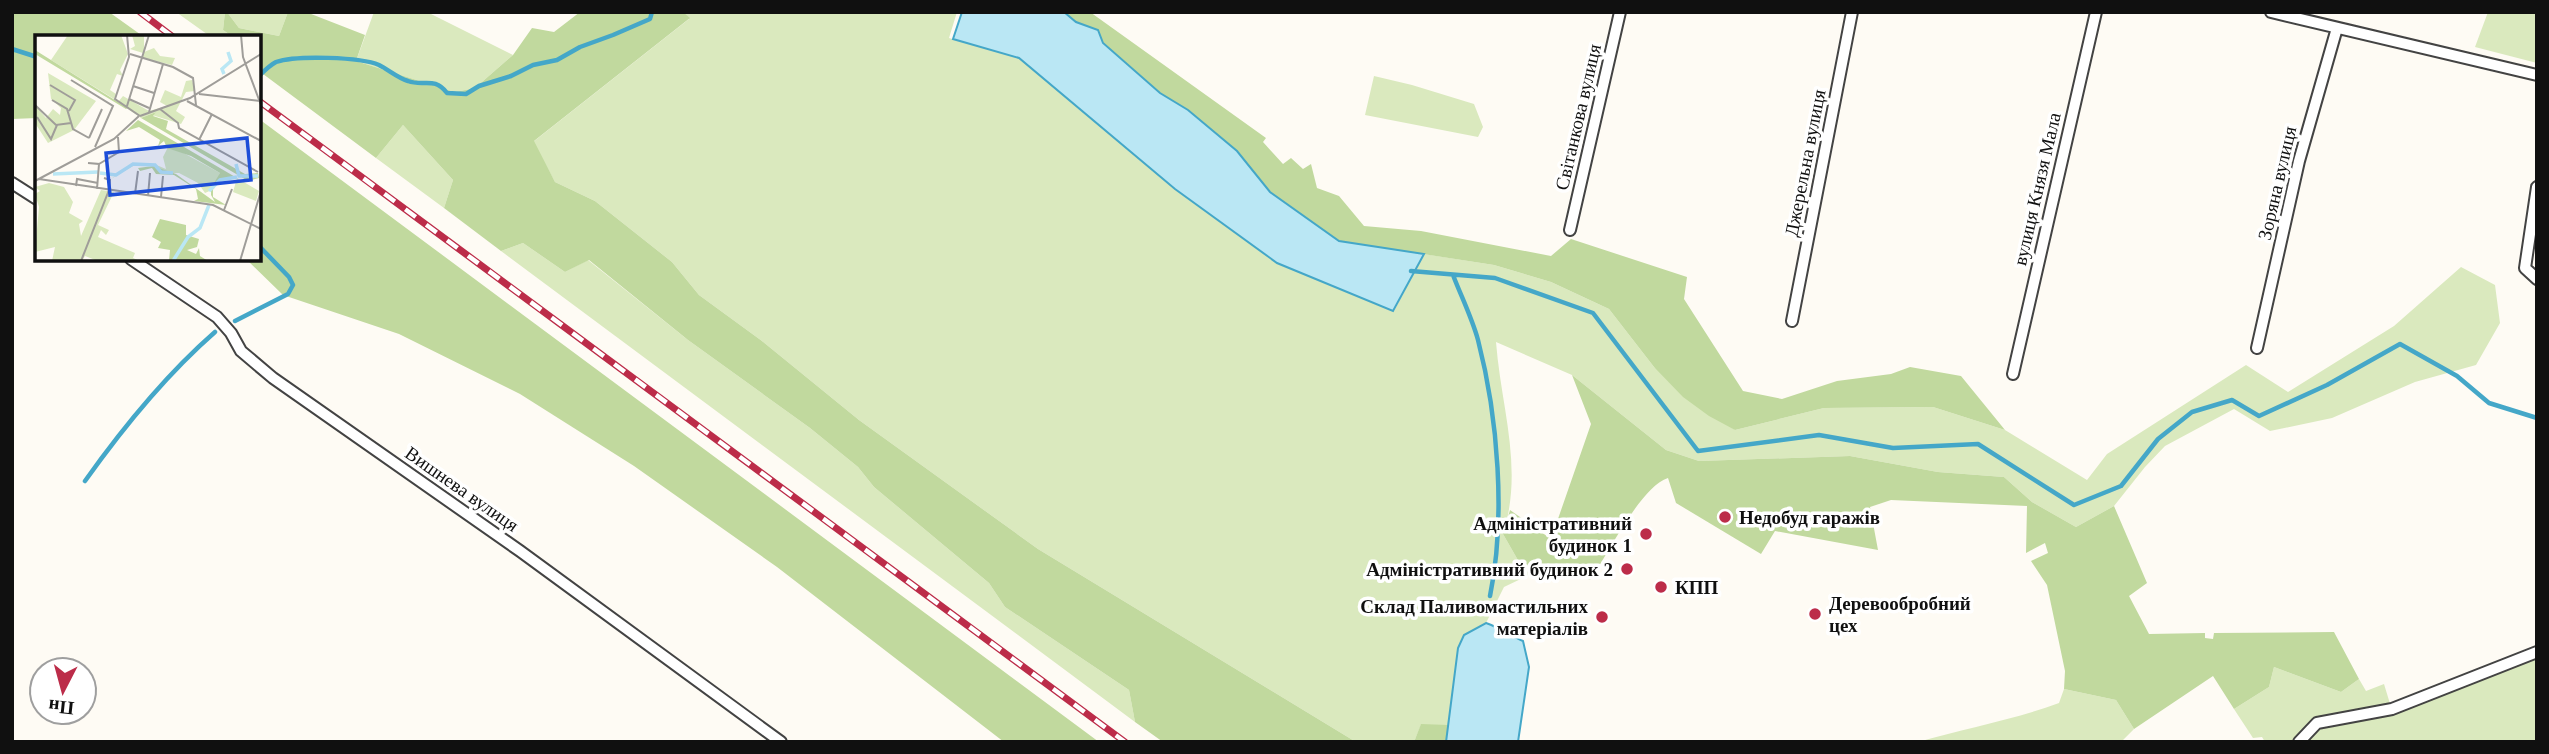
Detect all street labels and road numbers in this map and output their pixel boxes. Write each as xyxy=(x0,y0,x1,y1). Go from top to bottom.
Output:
street label: Світанкова вулиця xyxy=(1551,42,1605,192)
street label: Джерельна вулиця xyxy=(1780,87,1830,238)
street label: вулиця Князя Мала xyxy=(2009,110,2065,267)
street label: Зоряна вулиця xyxy=(2254,124,2300,242)
street label: Вишнева вулиця xyxy=(401,442,523,536)

